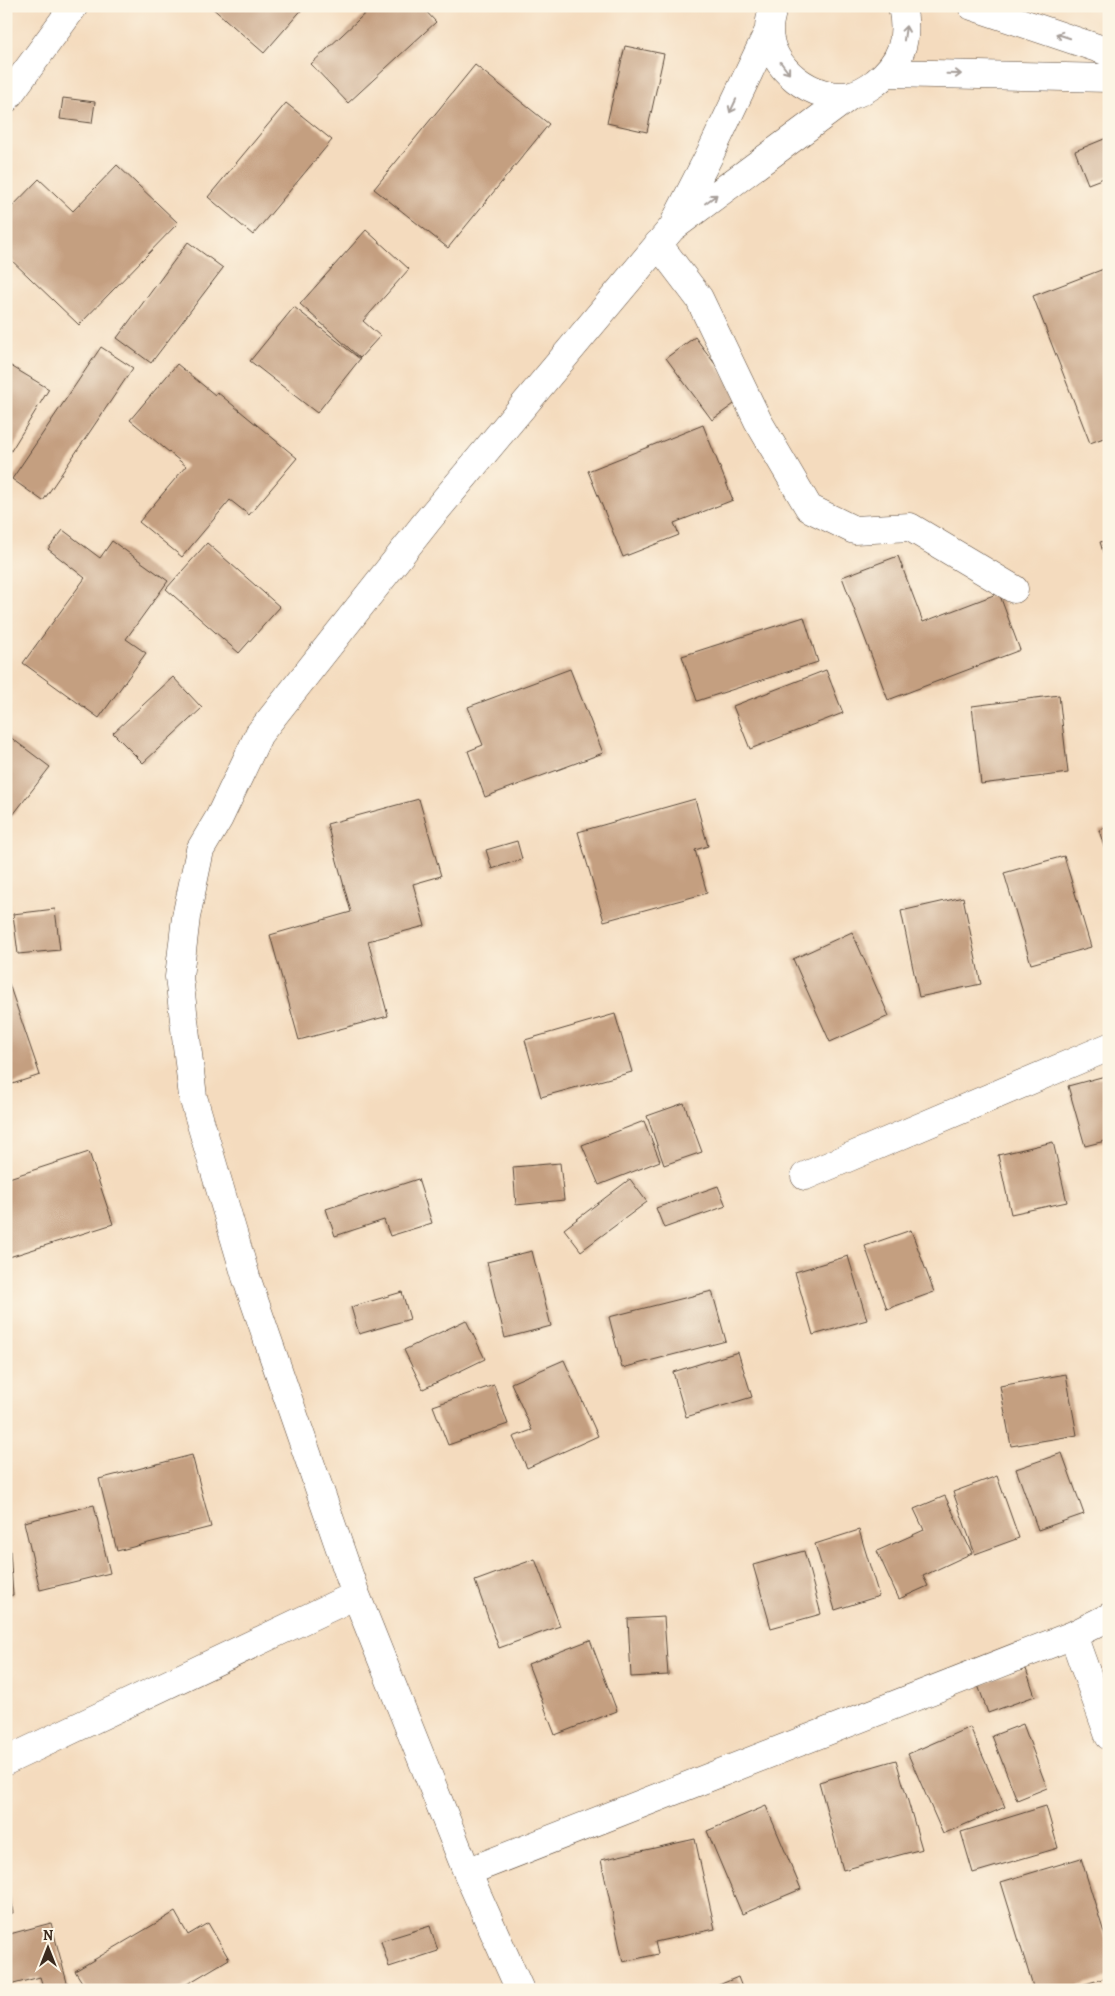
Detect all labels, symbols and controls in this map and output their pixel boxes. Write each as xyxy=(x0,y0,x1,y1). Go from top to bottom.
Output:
one-way arrow xyxy=(900,25,910,41)
one-way arrow xyxy=(1055,31,1071,41)
one-way arrow xyxy=(779,61,790,74)
one-way arrow xyxy=(946,69,962,79)
one-way arrow xyxy=(728,98,737,113)
one-way arrow xyxy=(704,194,718,204)
north arrow xyxy=(22,1924,72,1974)
text: N xyxy=(43,1926,53,1945)

